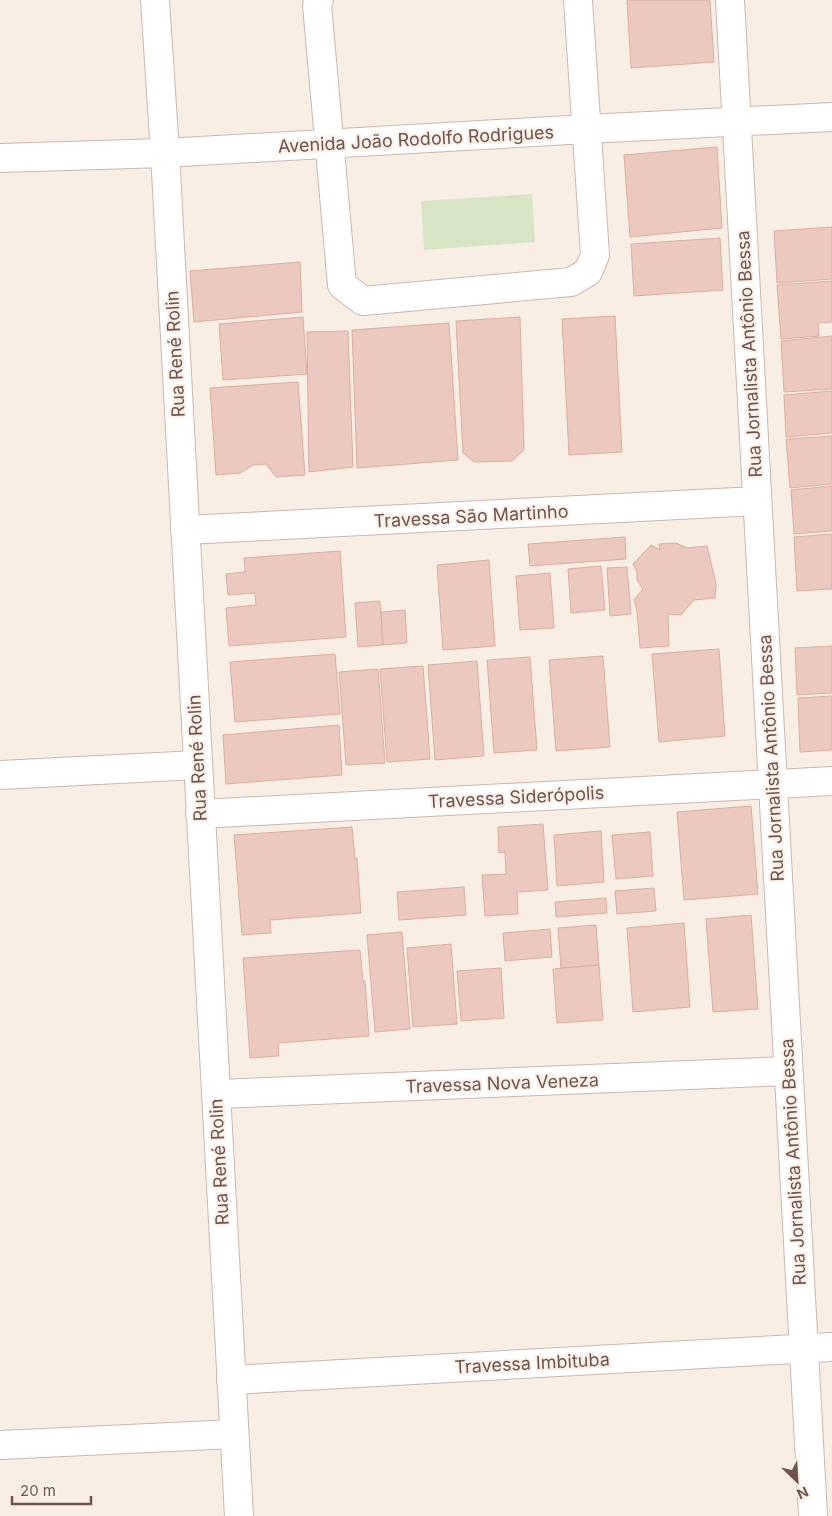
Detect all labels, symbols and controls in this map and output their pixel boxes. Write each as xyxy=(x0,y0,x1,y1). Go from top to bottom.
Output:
street label: Avenida João Rodolfo Rodrigues xyxy=(277,121,555,157)
street label: Rua Jornalista Antônio Bessa xyxy=(732,230,766,478)
street label: Rua René Rolin xyxy=(161,290,189,418)
street label: Travessa São Martinho xyxy=(373,500,569,532)
street label: Rua Jornalista Antônio Bessa xyxy=(754,634,788,882)
street label: Rua René Rolin xyxy=(183,694,211,822)
street label: Travessa Siderópolis xyxy=(427,782,605,812)
street label: Rua Jornalista Antônio Bessa xyxy=(776,1038,810,1286)
street label: Travessa Nova Veneza xyxy=(405,1069,599,1097)
street label: Rua René Rolin xyxy=(205,1098,233,1226)
street label: Travessa Imbituba xyxy=(454,1348,610,1378)
north arrow xyxy=(772,1456,822,1506)
scale bar xyxy=(12,1474,91,1506)
text: 20 m xyxy=(20,1481,56,1500)
text: N xyxy=(794,1483,811,1503)

